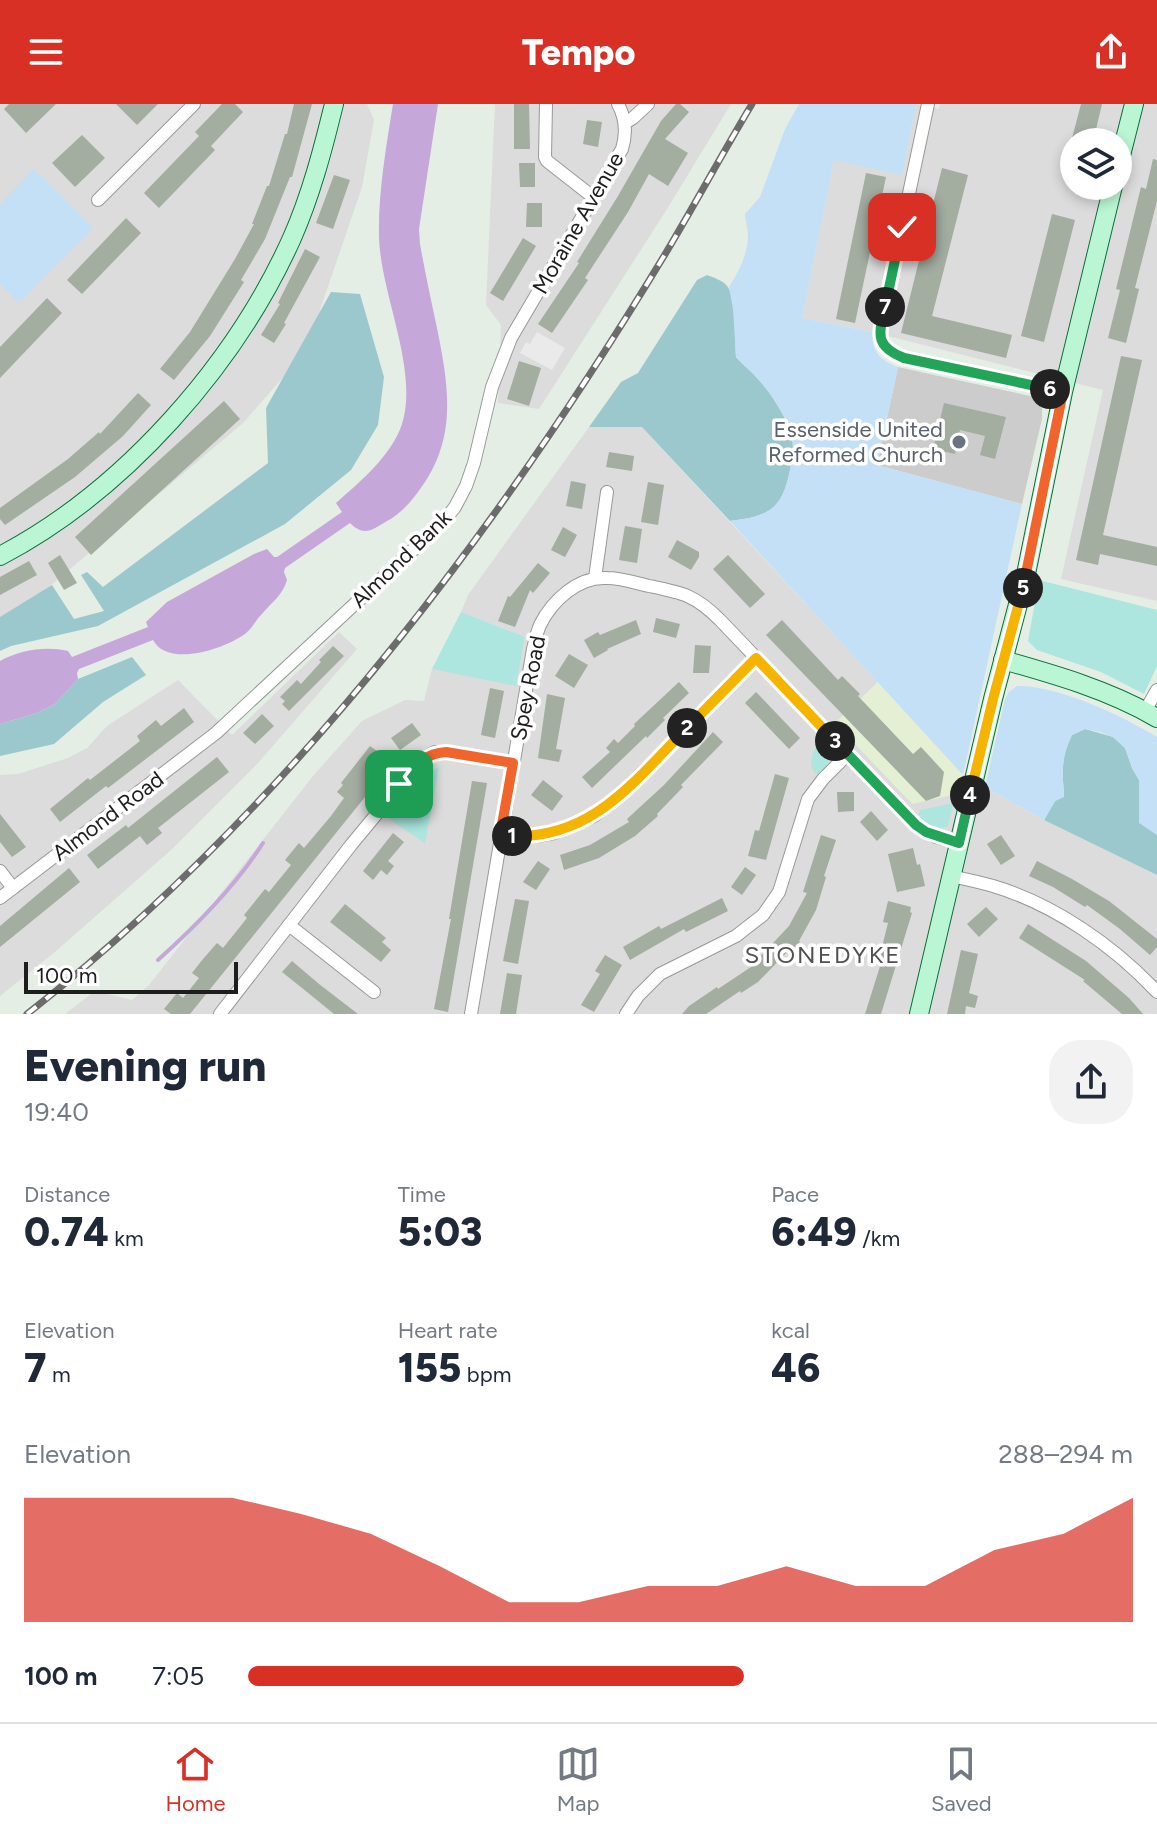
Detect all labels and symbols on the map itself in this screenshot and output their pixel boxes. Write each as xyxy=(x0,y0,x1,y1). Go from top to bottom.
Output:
street label: Moraine Avenue xyxy=(526,147,630,299)
pin xyxy=(868,193,936,261)
pin: 7 xyxy=(865,287,905,327)
pin: 6 xyxy=(1030,369,1070,409)
place label: Essenside United Reformed Church xyxy=(768,416,943,468)
marker: Essenside United Reformed Church xyxy=(950,433,968,451)
street label: Almond Bank xyxy=(345,504,457,614)
pin: 5 xyxy=(1003,568,1043,608)
street label: Spey Road xyxy=(505,633,551,743)
pin: 2 xyxy=(667,708,707,748)
pin: 3 xyxy=(815,721,855,761)
pin xyxy=(365,750,433,818)
street label: Almond Road xyxy=(47,765,169,867)
pin: 4 xyxy=(950,775,990,815)
pin: 1 xyxy=(492,816,532,856)
district label: STONEDYKE xyxy=(744,940,902,969)
scale bar xyxy=(24,958,238,994)

